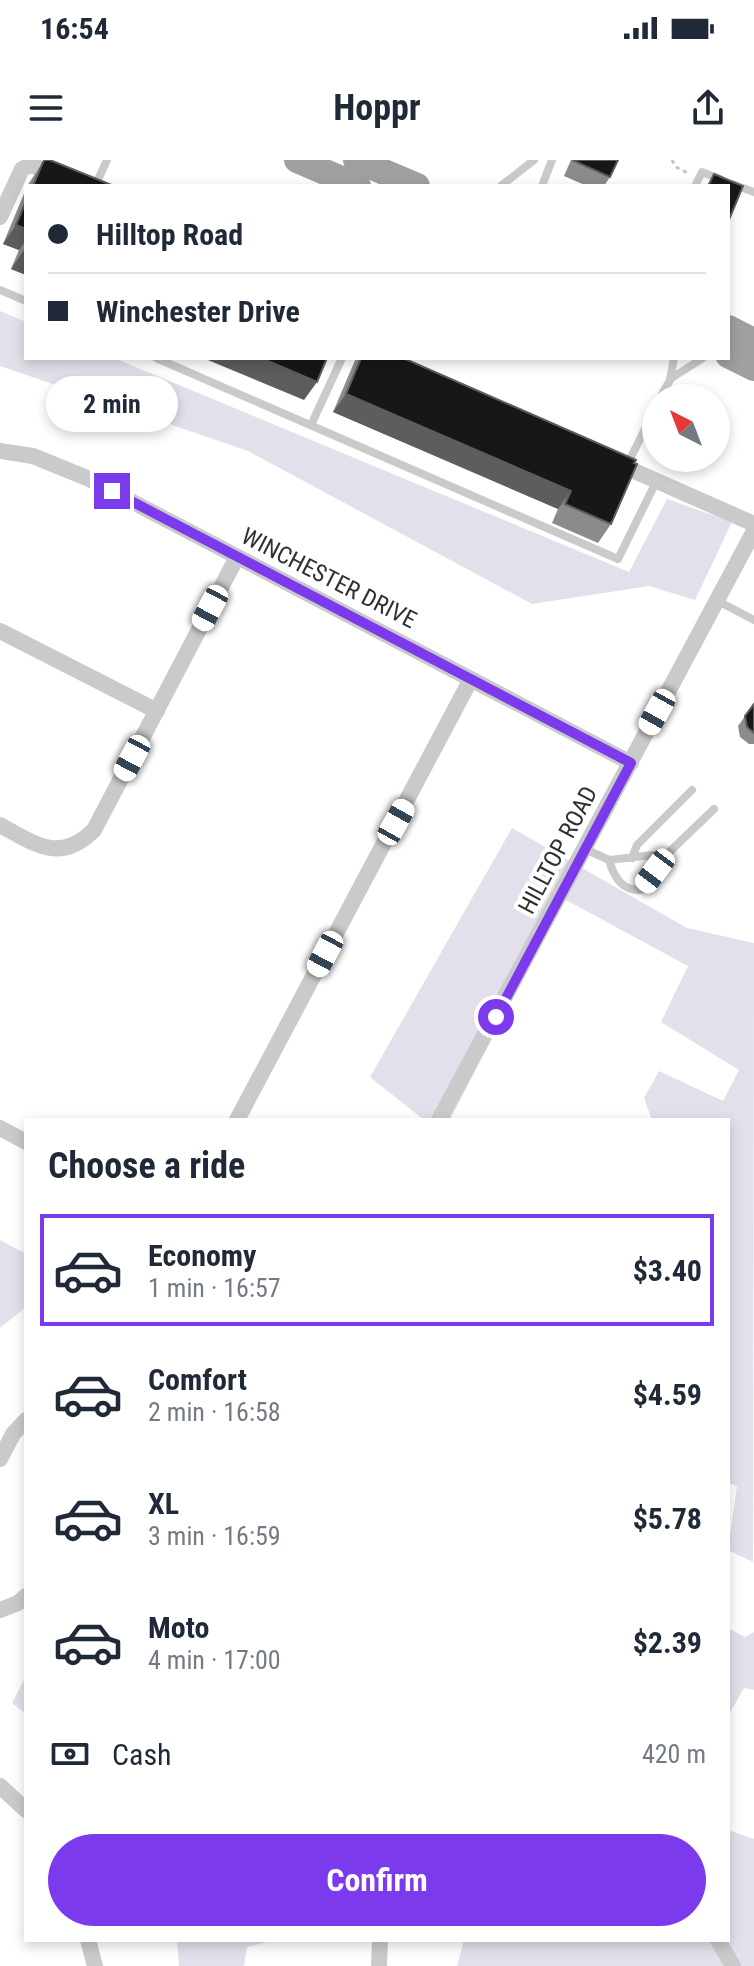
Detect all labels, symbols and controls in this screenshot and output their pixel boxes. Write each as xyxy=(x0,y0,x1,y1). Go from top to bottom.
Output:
text: 16:54 xyxy=(40,11,109,46)
icon: menu xyxy=(24,86,68,130)
icon: share xyxy=(686,86,730,130)
text: Hoppr xyxy=(333,87,421,129)
text: Hilltop Road xyxy=(96,217,243,252)
text: Winchester Drive xyxy=(96,294,300,329)
callout: 2 min xyxy=(46,375,178,431)
north arrow xyxy=(642,384,730,472)
map controls xyxy=(642,384,730,472)
text: 2 min xyxy=(83,389,141,419)
route end xyxy=(94,473,130,509)
street label: WINCHESTER DRIVE xyxy=(237,522,421,634)
car xyxy=(188,581,232,635)
car xyxy=(635,685,679,739)
car xyxy=(110,731,154,785)
street label: HILLTOP ROAD xyxy=(513,781,603,919)
car xyxy=(374,795,418,849)
car xyxy=(631,845,679,897)
car xyxy=(303,927,347,981)
route start xyxy=(478,999,514,1035)
text: Choose a ride xyxy=(48,1145,245,1187)
icon: car xyxy=(52,1234,124,1306)
text: Economy xyxy=(148,1238,256,1273)
text: $3.40 xyxy=(633,1253,702,1288)
text: 1 min · 16:57 xyxy=(148,1273,281,1303)
icon: car xyxy=(52,1358,124,1430)
text: Comfort xyxy=(148,1362,247,1397)
text: $4.59 xyxy=(633,1377,702,1412)
text: 2 min · 16:58 xyxy=(148,1397,281,1427)
icon: car xyxy=(52,1482,124,1554)
text: XL xyxy=(148,1486,179,1521)
text: $5.78 xyxy=(633,1501,702,1536)
text: 3 min · 16:59 xyxy=(148,1521,281,1551)
icon: car xyxy=(52,1606,124,1678)
text: Moto xyxy=(148,1610,209,1645)
text: $2.39 xyxy=(633,1625,702,1660)
text: 4 min · 17:00 xyxy=(148,1645,281,1675)
icon: cash xyxy=(48,1732,92,1776)
text: Cash xyxy=(112,1737,172,1772)
text: 420 m xyxy=(642,1739,706,1769)
button: Confirm xyxy=(48,1834,706,1926)

